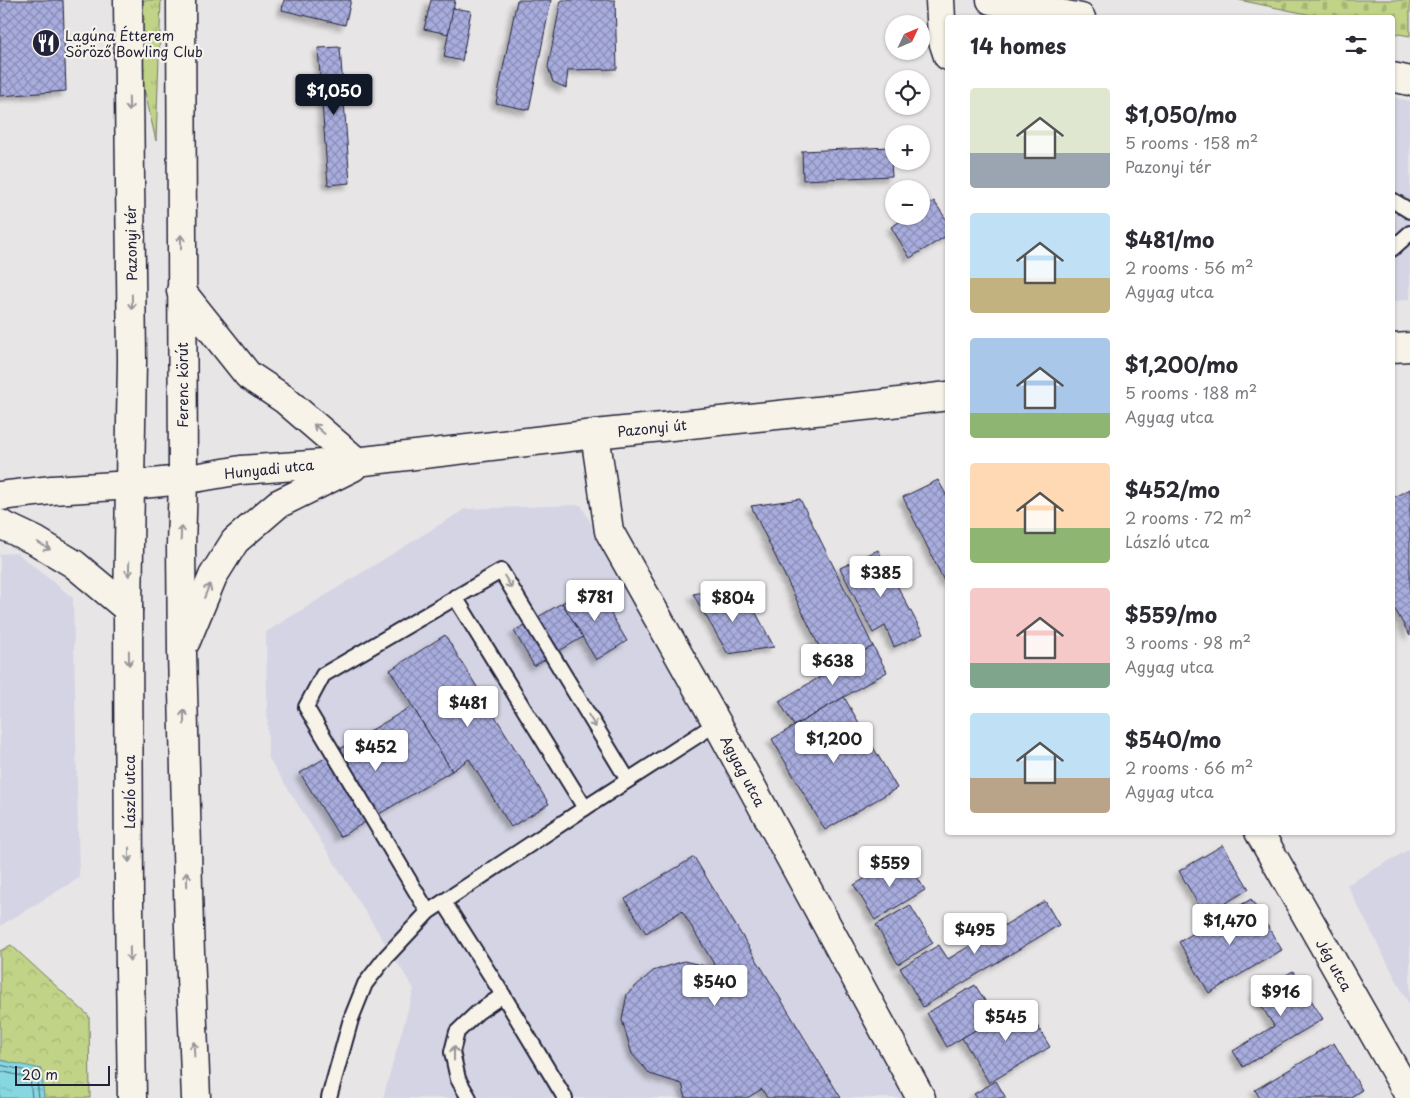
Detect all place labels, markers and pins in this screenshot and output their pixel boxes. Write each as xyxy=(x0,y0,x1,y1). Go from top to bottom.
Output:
place label: Lagúna Étterem Söröző Bowling Club xyxy=(65,25,203,62)
restaurant icon: Lagúna Étterem Söröző Bowling Club xyxy=(31,28,61,58)
pin: $1,050 xyxy=(293,74,375,116)
pin: $385 xyxy=(851,556,911,598)
pin: $781 xyxy=(565,580,625,622)
pin: $804 xyxy=(703,580,763,623)
pin: $638 xyxy=(803,644,863,686)
pin: $481 xyxy=(438,686,498,728)
pin: $1,200 xyxy=(793,722,875,764)
pin: $452 xyxy=(346,730,406,772)
pin: $559 xyxy=(860,846,920,888)
pin: $1,470 xyxy=(1189,904,1271,946)
pin: $495 xyxy=(945,912,1005,955)
pin: $540 xyxy=(685,964,745,1007)
pin: $916 xyxy=(1251,974,1311,1017)
pin: $545 xyxy=(976,1000,1036,1042)

